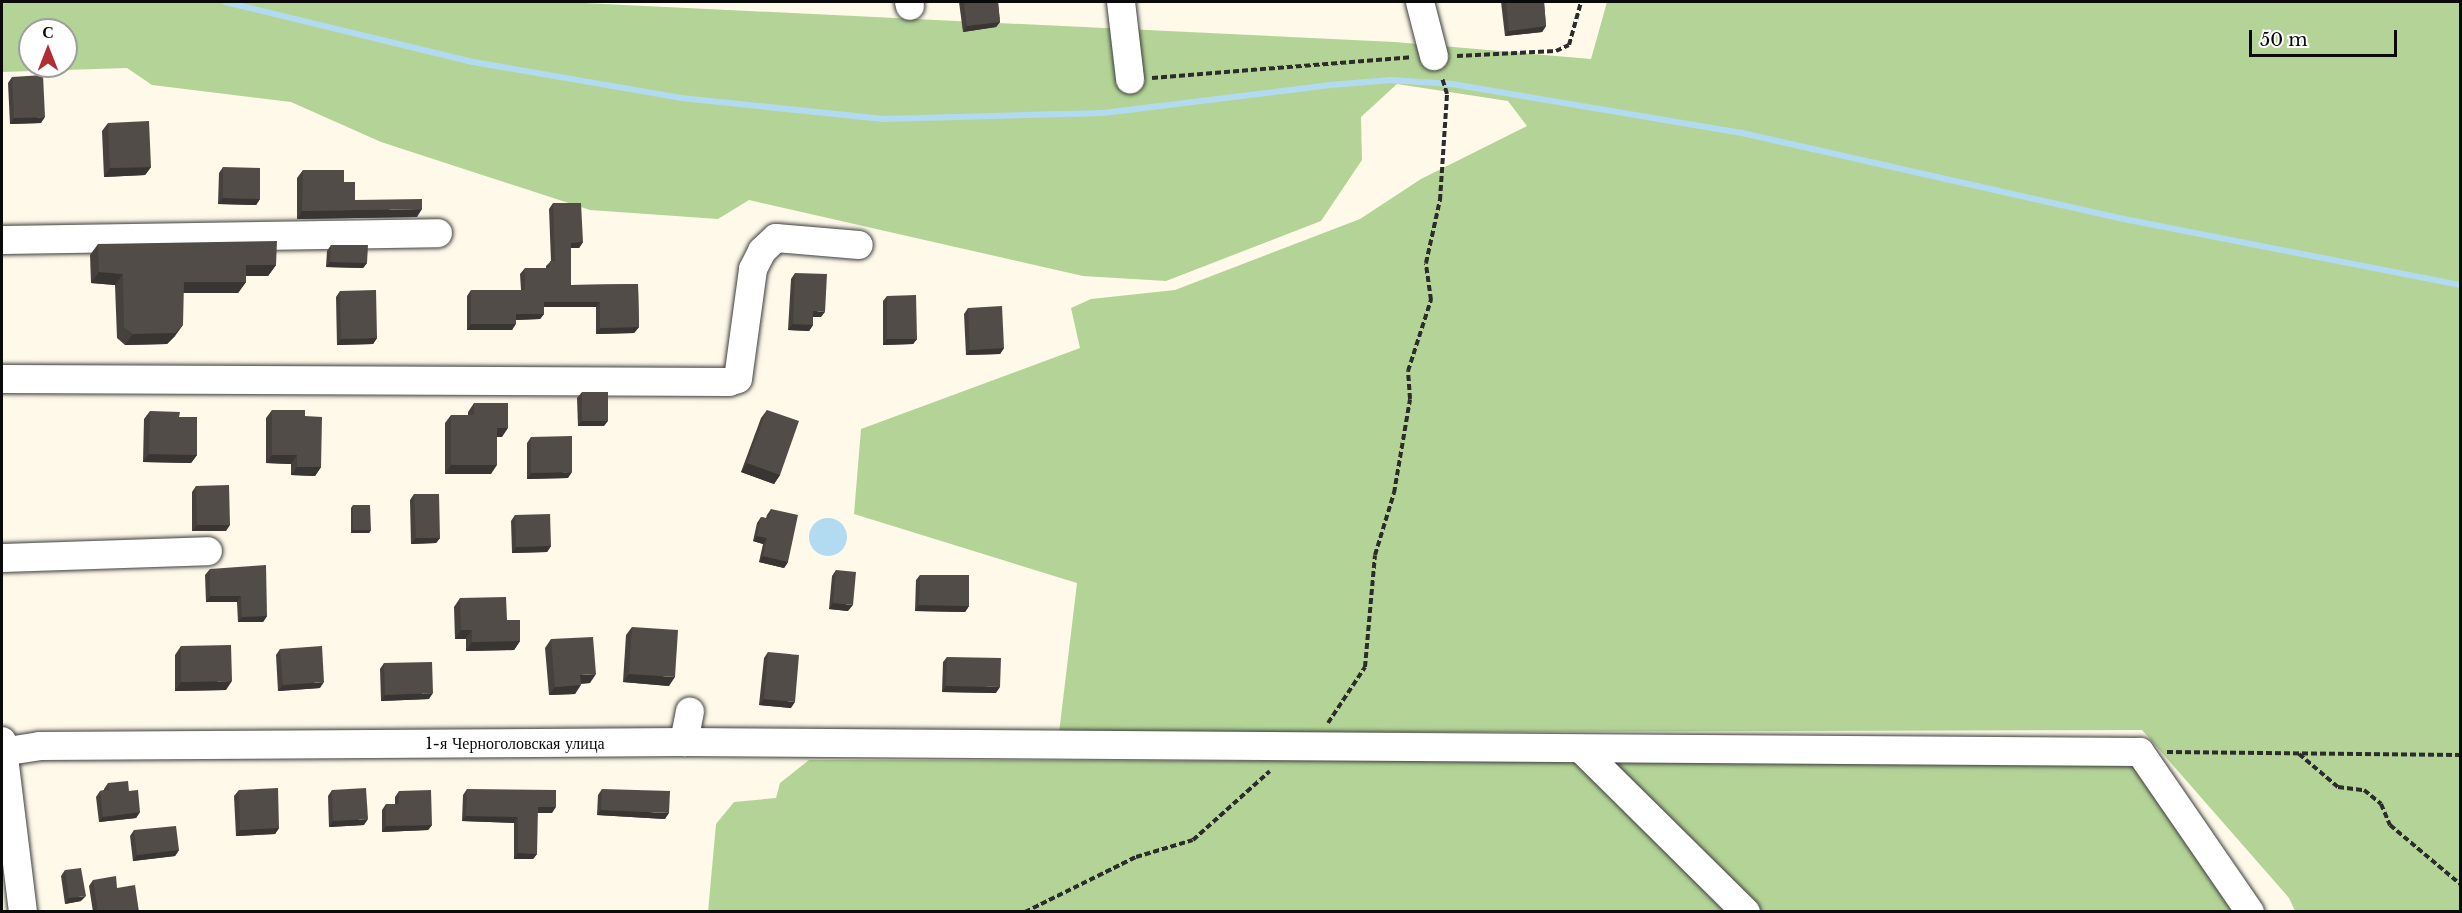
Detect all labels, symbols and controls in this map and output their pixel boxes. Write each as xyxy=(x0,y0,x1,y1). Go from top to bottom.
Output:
north arrow xyxy=(18,18,78,78)
scale bar xyxy=(2252,18,2400,56)
text: С xyxy=(42,22,54,42)
text: 50 m xyxy=(2260,29,2308,51)
street label: 1-я Черноголовская улица xyxy=(425,733,605,753)

